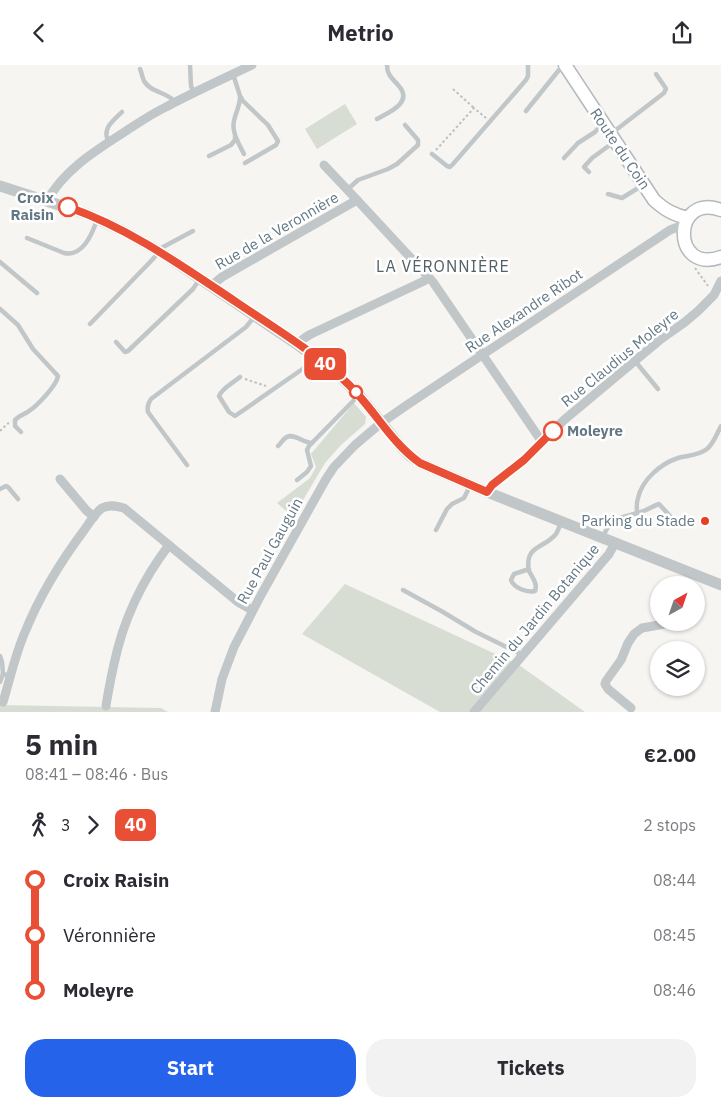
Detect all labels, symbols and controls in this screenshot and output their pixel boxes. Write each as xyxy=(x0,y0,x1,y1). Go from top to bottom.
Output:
text: Metrio xyxy=(327,18,394,47)
icon: back xyxy=(25,19,53,47)
icon: share xyxy=(668,19,696,47)
street label: Route du Coin xyxy=(586,104,655,193)
street label: Rue de la Veronnière xyxy=(212,187,342,274)
place label: Croix Raisin xyxy=(10,188,55,224)
marker: Croix Raisin xyxy=(58,197,78,217)
district label: LA VÉRONNIÈRE xyxy=(376,255,510,276)
street label: Rue Alexandre Ribot xyxy=(461,264,586,357)
street label: Rue Claudius Moleyre xyxy=(557,304,682,411)
line badge: 40 xyxy=(302,348,348,380)
text: 40 xyxy=(314,352,336,375)
unlabelled marker xyxy=(349,385,363,399)
marker: Moleyre xyxy=(543,421,563,441)
place label: Moleyre xyxy=(567,421,623,440)
street label: Rue Paul Gauguin xyxy=(233,494,307,607)
place label: Parking du Stade xyxy=(581,511,695,530)
marker: Parking du Stade xyxy=(699,515,711,527)
street label: Chemin du Jardin Botanique xyxy=(466,540,603,698)
north arrow xyxy=(650,576,705,631)
map controls xyxy=(650,576,705,696)
button: layers xyxy=(650,641,705,696)
text: 5 min xyxy=(25,726,98,763)
text: €2.00 xyxy=(644,743,696,767)
text: 08:41 – 08:46 · Bus xyxy=(25,764,168,784)
icon: walk xyxy=(25,811,53,839)
icon: forward xyxy=(79,811,107,839)
text: 40 xyxy=(125,813,146,836)
text: 3 xyxy=(61,815,71,835)
text: 2 stops xyxy=(643,815,696,835)
text: Croix Raisin xyxy=(63,868,169,892)
text: 08:44 xyxy=(653,870,696,890)
text: Véronnière xyxy=(63,923,156,947)
text: 08:45 xyxy=(653,925,696,945)
text: Moleyre xyxy=(63,978,134,1002)
text: 08:46 xyxy=(653,980,696,1000)
button: Start xyxy=(25,1039,356,1097)
button: Tickets xyxy=(366,1039,696,1097)

